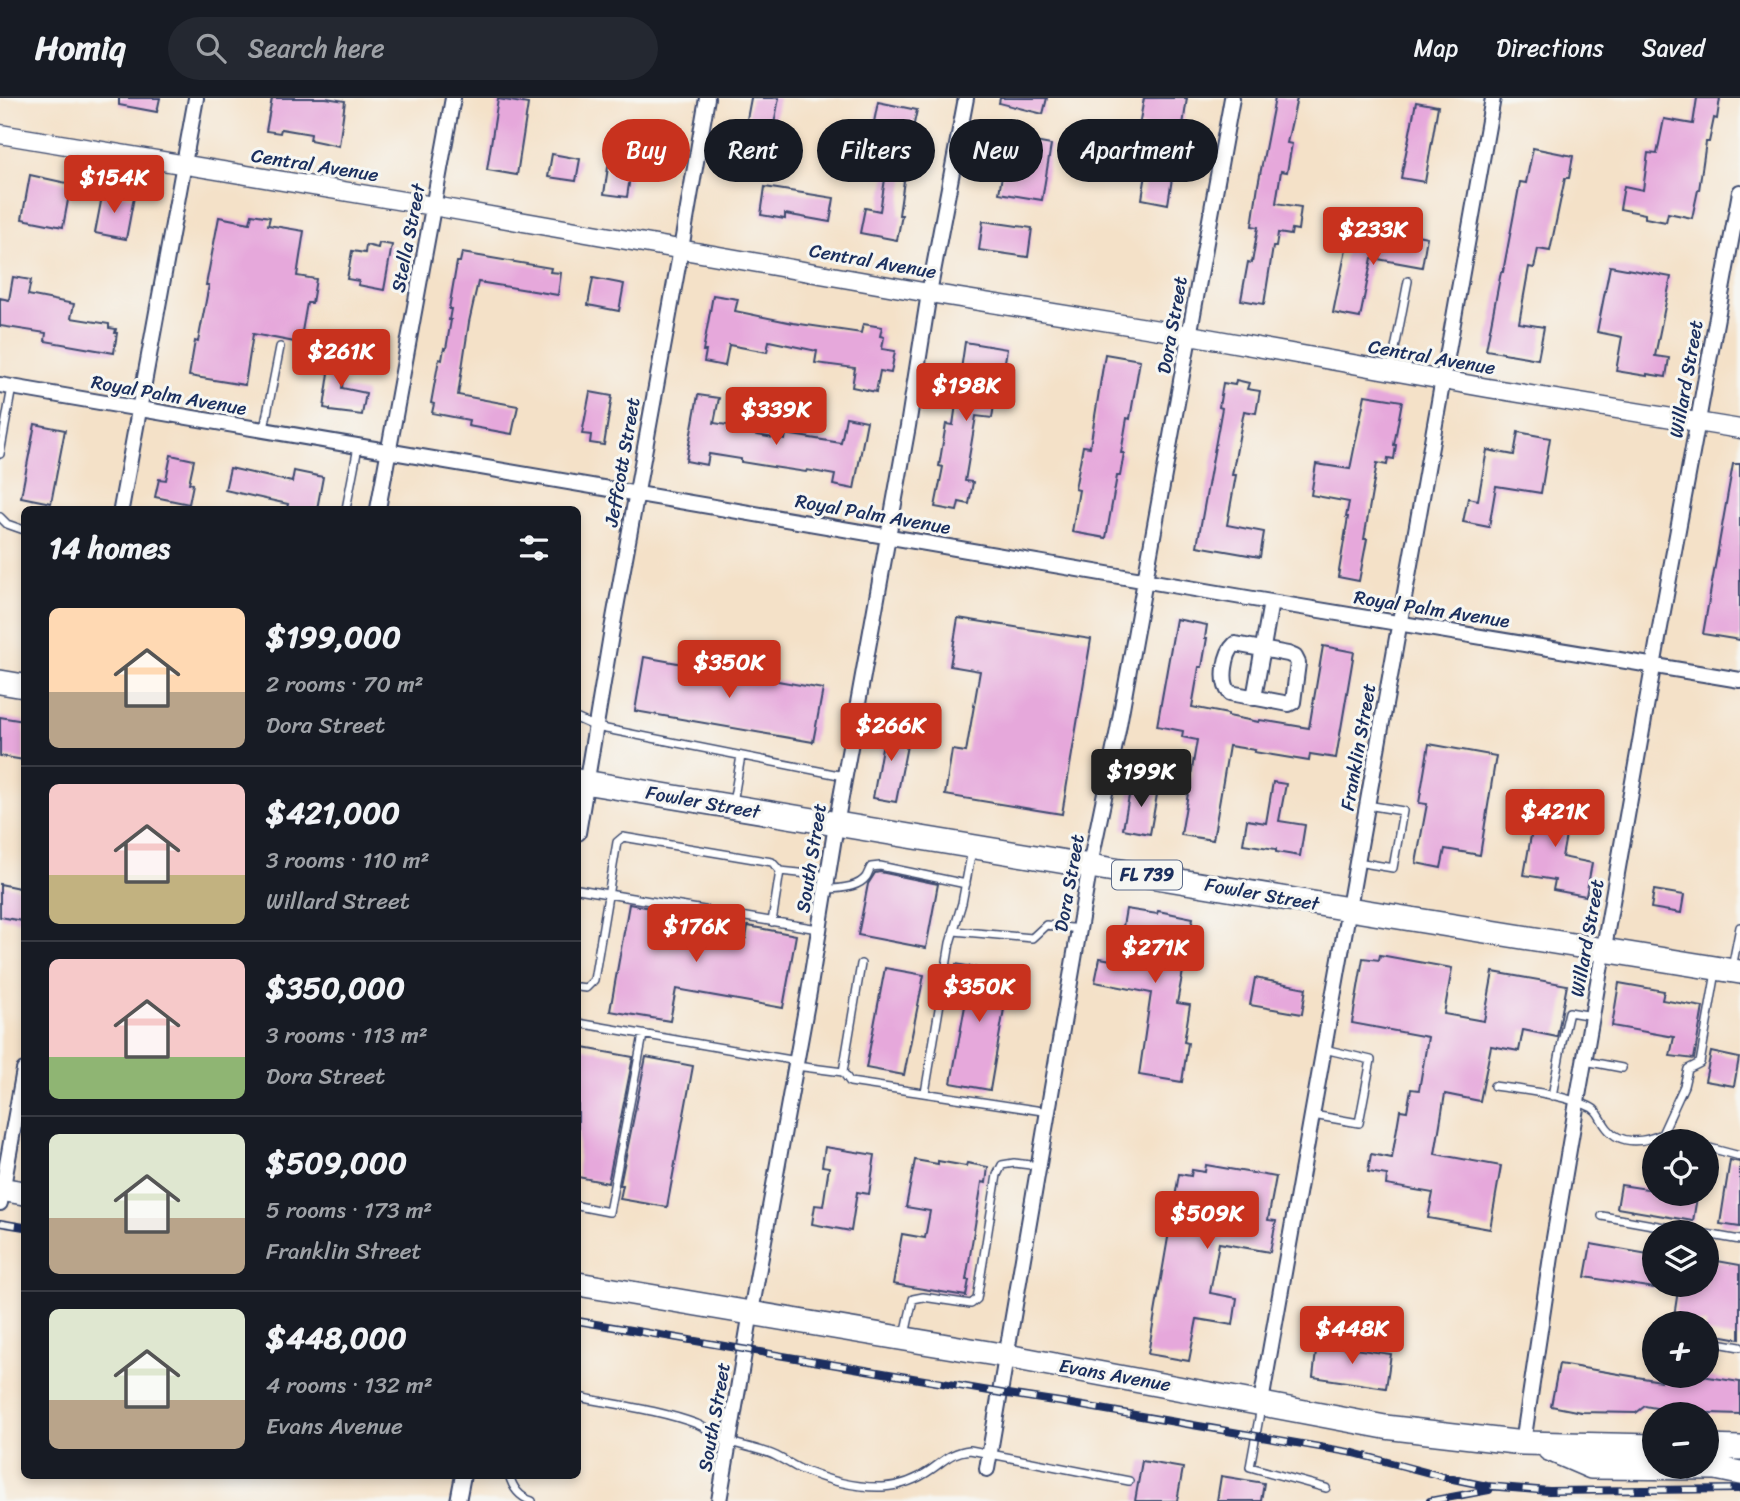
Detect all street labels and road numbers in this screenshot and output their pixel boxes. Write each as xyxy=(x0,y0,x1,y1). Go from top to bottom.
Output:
street label: Central Avenue xyxy=(249,139,381,191)
street label: Stella Street xyxy=(381,180,435,295)
street label: Central Avenue xyxy=(807,234,939,288)
street label: Dora Street xyxy=(1147,274,1197,376)
street label: Willard Street xyxy=(1659,318,1713,440)
street label: Central Avenue xyxy=(1366,330,1498,384)
street label: Royal Palm Avenue xyxy=(89,365,249,425)
street label: Jeffcott Street xyxy=(594,395,650,530)
street label: Royal Palm Avenue xyxy=(793,484,953,544)
street label: Royal Palm Avenue xyxy=(1352,580,1512,638)
street label: Franklin Street xyxy=(1331,681,1385,813)
street label: Fowler Street xyxy=(643,776,764,829)
street label: South Street xyxy=(786,801,836,915)
street label: Dora Street xyxy=(1044,832,1094,934)
road number: FL 739 xyxy=(1112,860,1182,890)
street label: Fowler Street xyxy=(1202,868,1323,921)
street label: Willard Street xyxy=(1560,877,1614,999)
street label: Evans Avenue xyxy=(1056,1349,1174,1401)
street label: South Street xyxy=(688,1360,740,1474)

